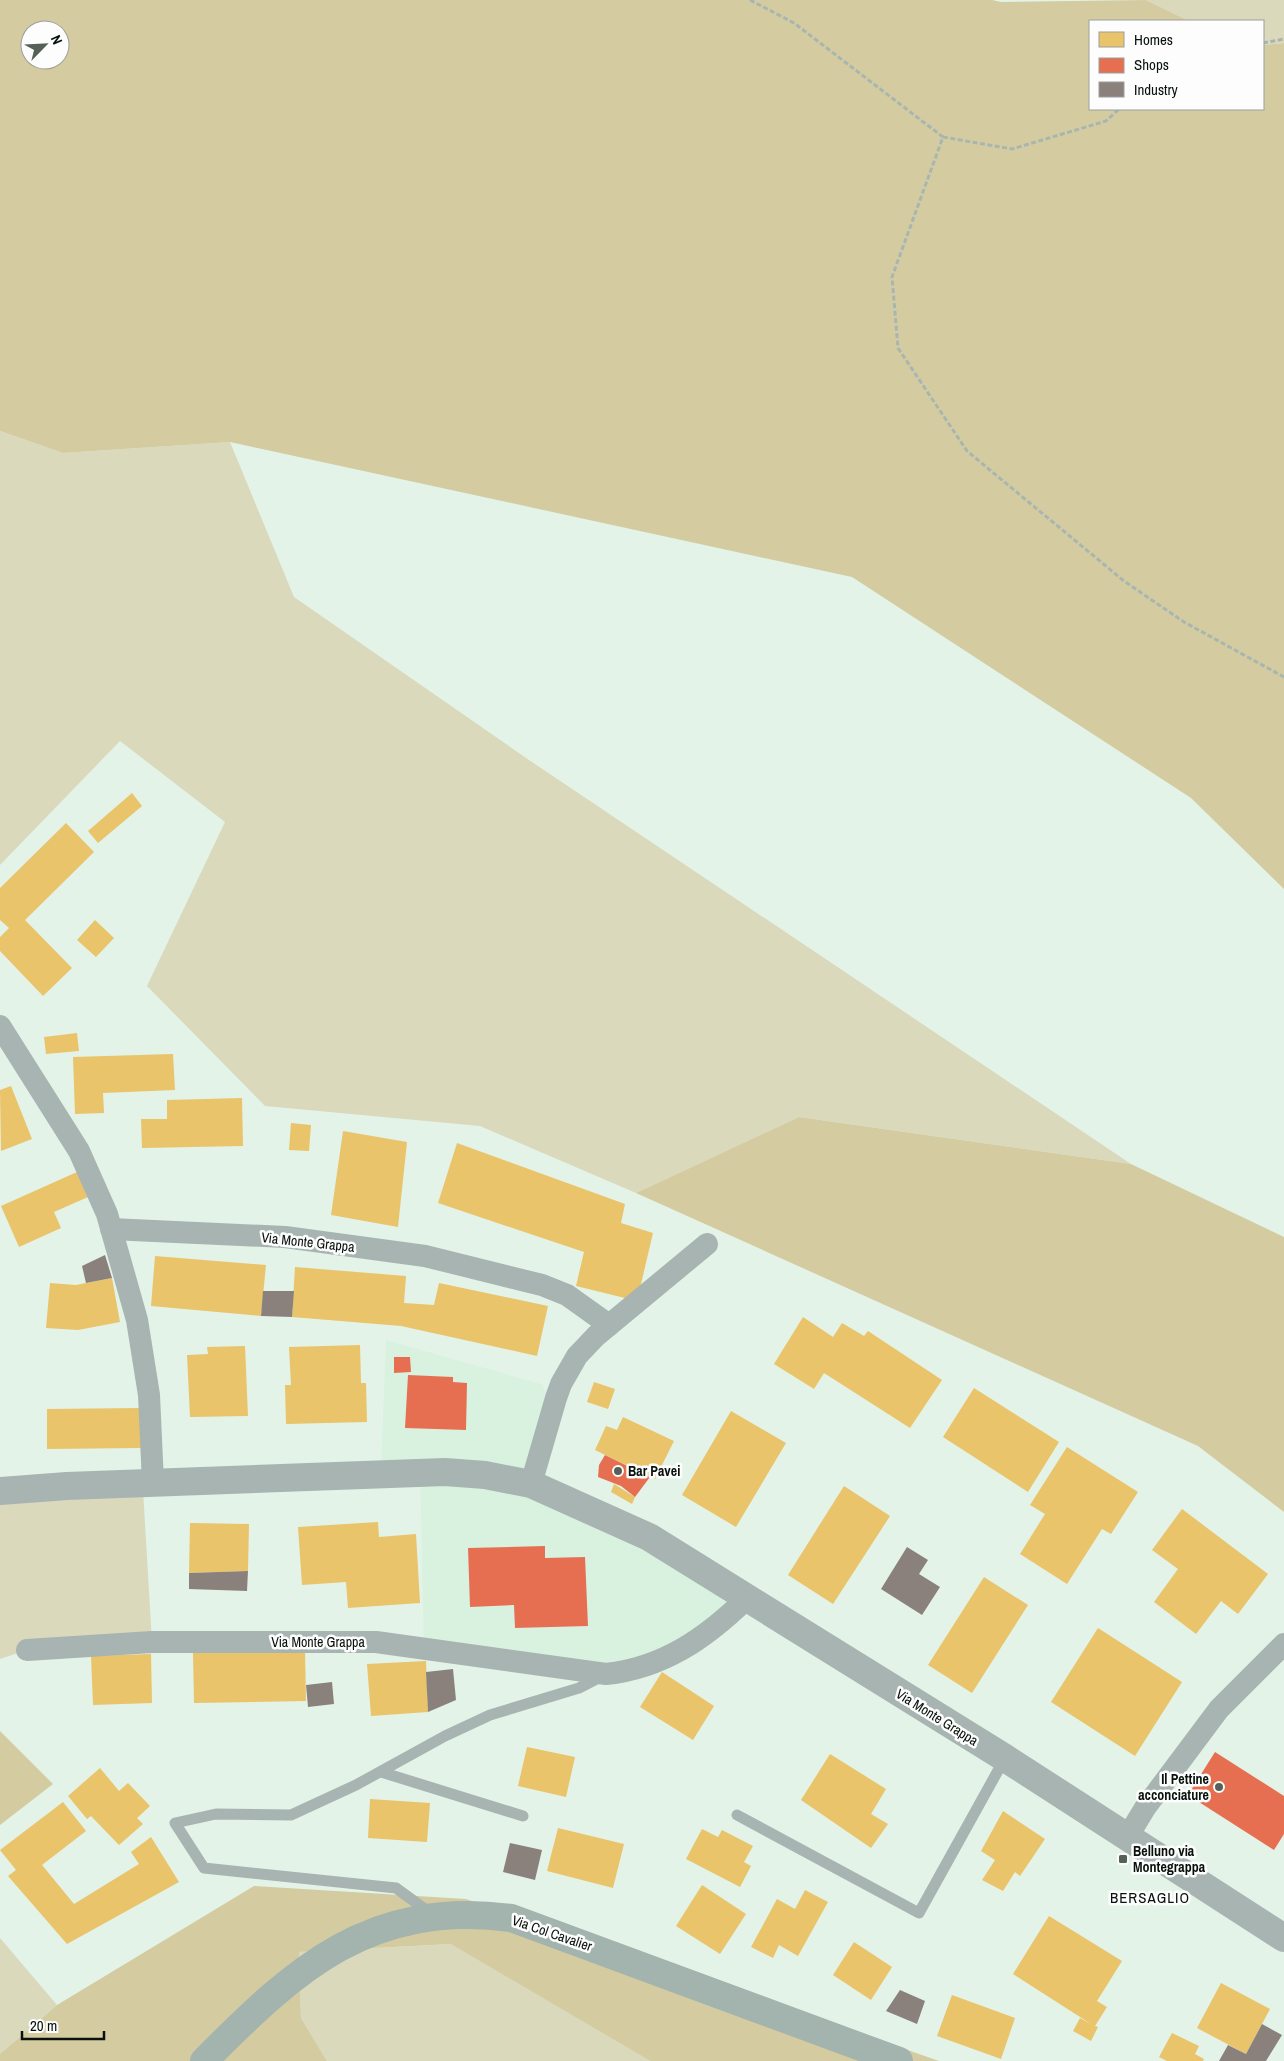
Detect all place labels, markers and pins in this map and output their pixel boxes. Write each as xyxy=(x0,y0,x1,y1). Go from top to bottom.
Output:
place label: Bar Pavei xyxy=(628,1462,680,1480)
marker: Bar Pavei xyxy=(612,1465,624,1477)
place label: Il Pettine acconciature xyxy=(1138,1770,1209,1804)
marker: Il Pettine acconciature xyxy=(1213,1781,1225,1793)
place label: Belluno via Montegrappa xyxy=(1133,1842,1206,1876)
marker: Belluno via Montegrappa xyxy=(1117,1853,1129,1865)

